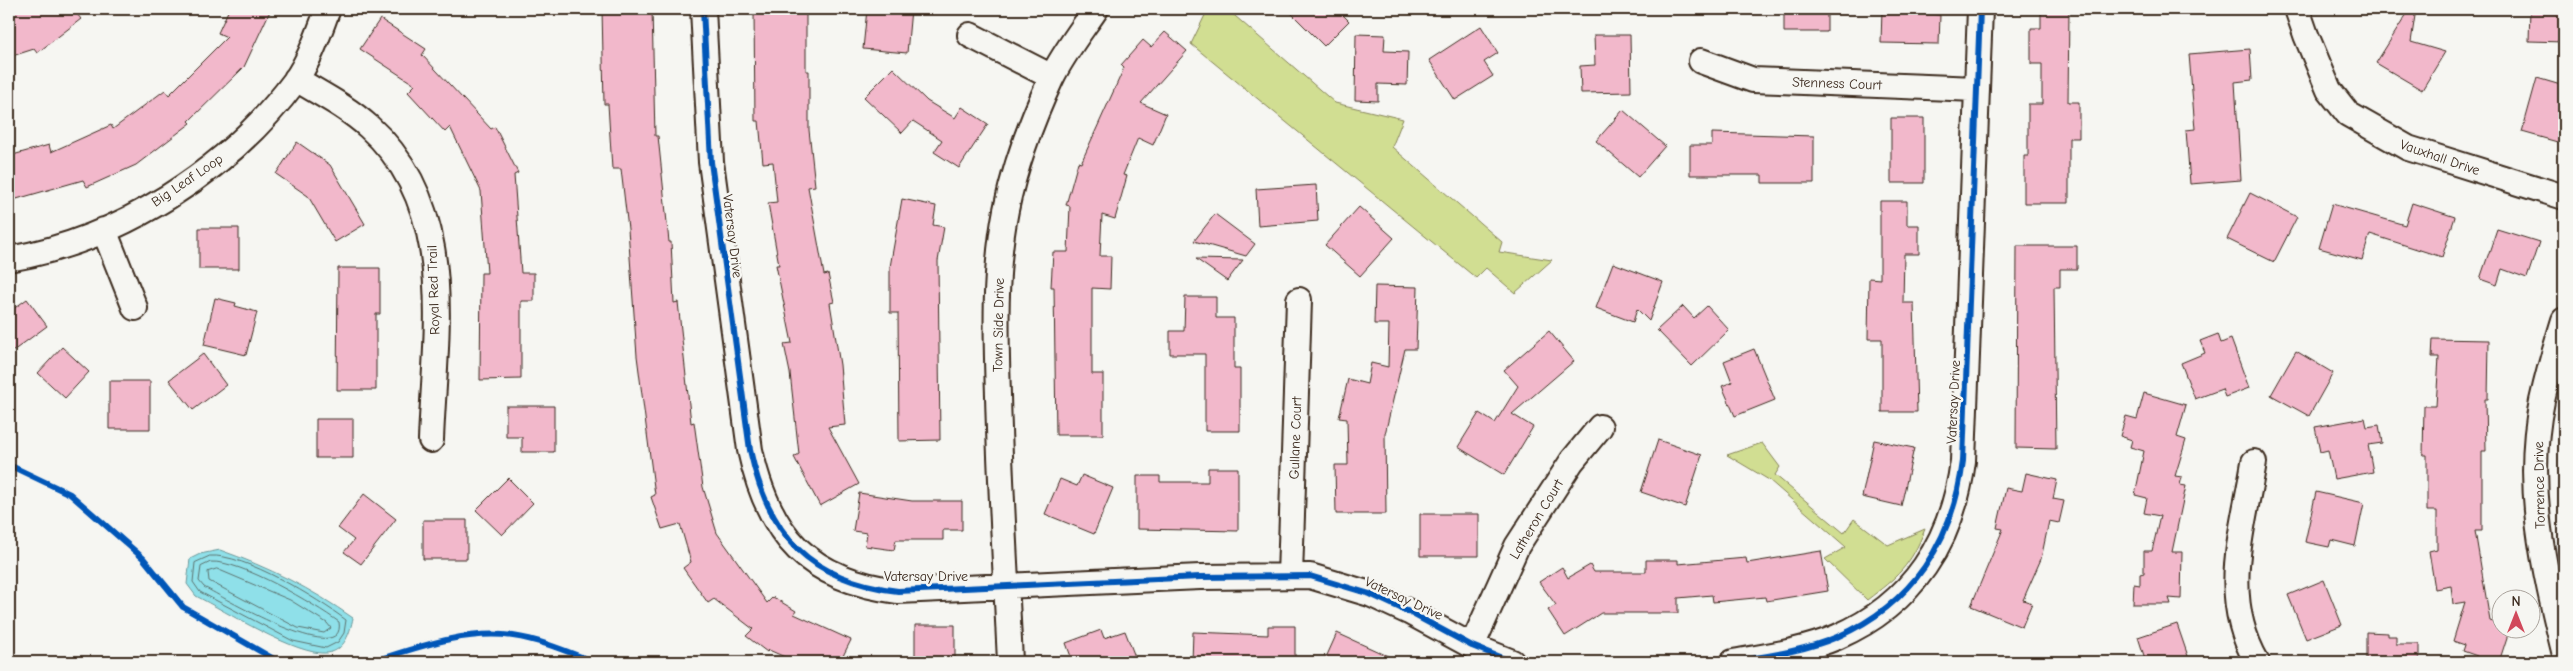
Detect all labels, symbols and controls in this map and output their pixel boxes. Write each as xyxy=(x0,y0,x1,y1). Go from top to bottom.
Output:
street label: Stenness Court xyxy=(1792,73,1883,94)
street label: Vauxhall Drive xyxy=(2398,136,2482,179)
street label: Big Leaf Loop xyxy=(148,150,226,211)
street label: Vatersay Drive xyxy=(719,193,746,279)
street label: Royal Red Trail xyxy=(423,245,444,335)
street label: Town Side Drive xyxy=(989,278,1008,372)
street label: Vatersay Drive xyxy=(1943,360,1964,444)
street label: Gullane Court xyxy=(1286,395,1305,480)
street label: Torrence Drive xyxy=(2530,441,2549,529)
street label: Latheron Court xyxy=(1506,475,1567,562)
street label: Vatersay Drive xyxy=(884,568,968,585)
street label: Vatersay Drive xyxy=(1362,573,1446,624)
north arrow xyxy=(2490,588,2540,638)
text: N xyxy=(2511,593,2521,610)

